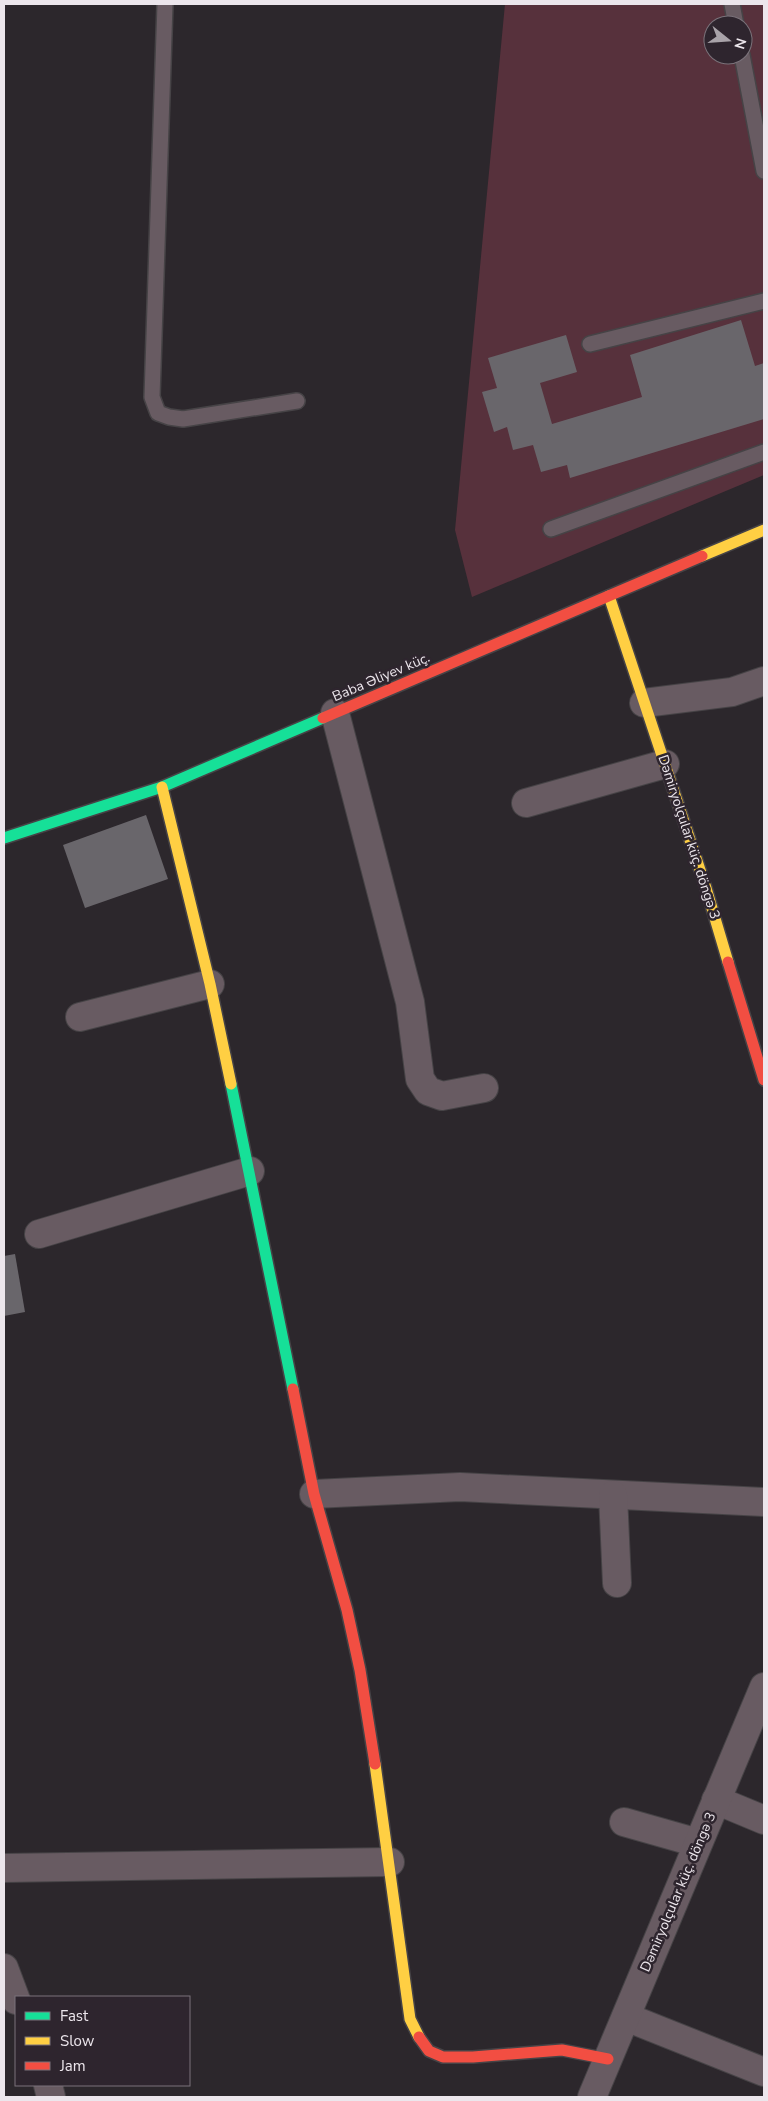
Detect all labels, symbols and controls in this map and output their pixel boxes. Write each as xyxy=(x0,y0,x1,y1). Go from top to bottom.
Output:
north arrow xyxy=(703,15,753,65)
text: N xyxy=(729,36,751,51)
street label: Baba Əliyev küç. xyxy=(329,648,433,706)
street label: Dəmiryolçular küç. döngə 3 xyxy=(653,752,725,922)
street label: Dəmiryolçular küç. döngə 3 xyxy=(636,1809,720,1975)
legend xyxy=(15,1996,190,2086)
text: Fast xyxy=(60,2006,89,2026)
text: Slow xyxy=(60,2031,95,2051)
text: Jam xyxy=(59,2056,86,2076)

